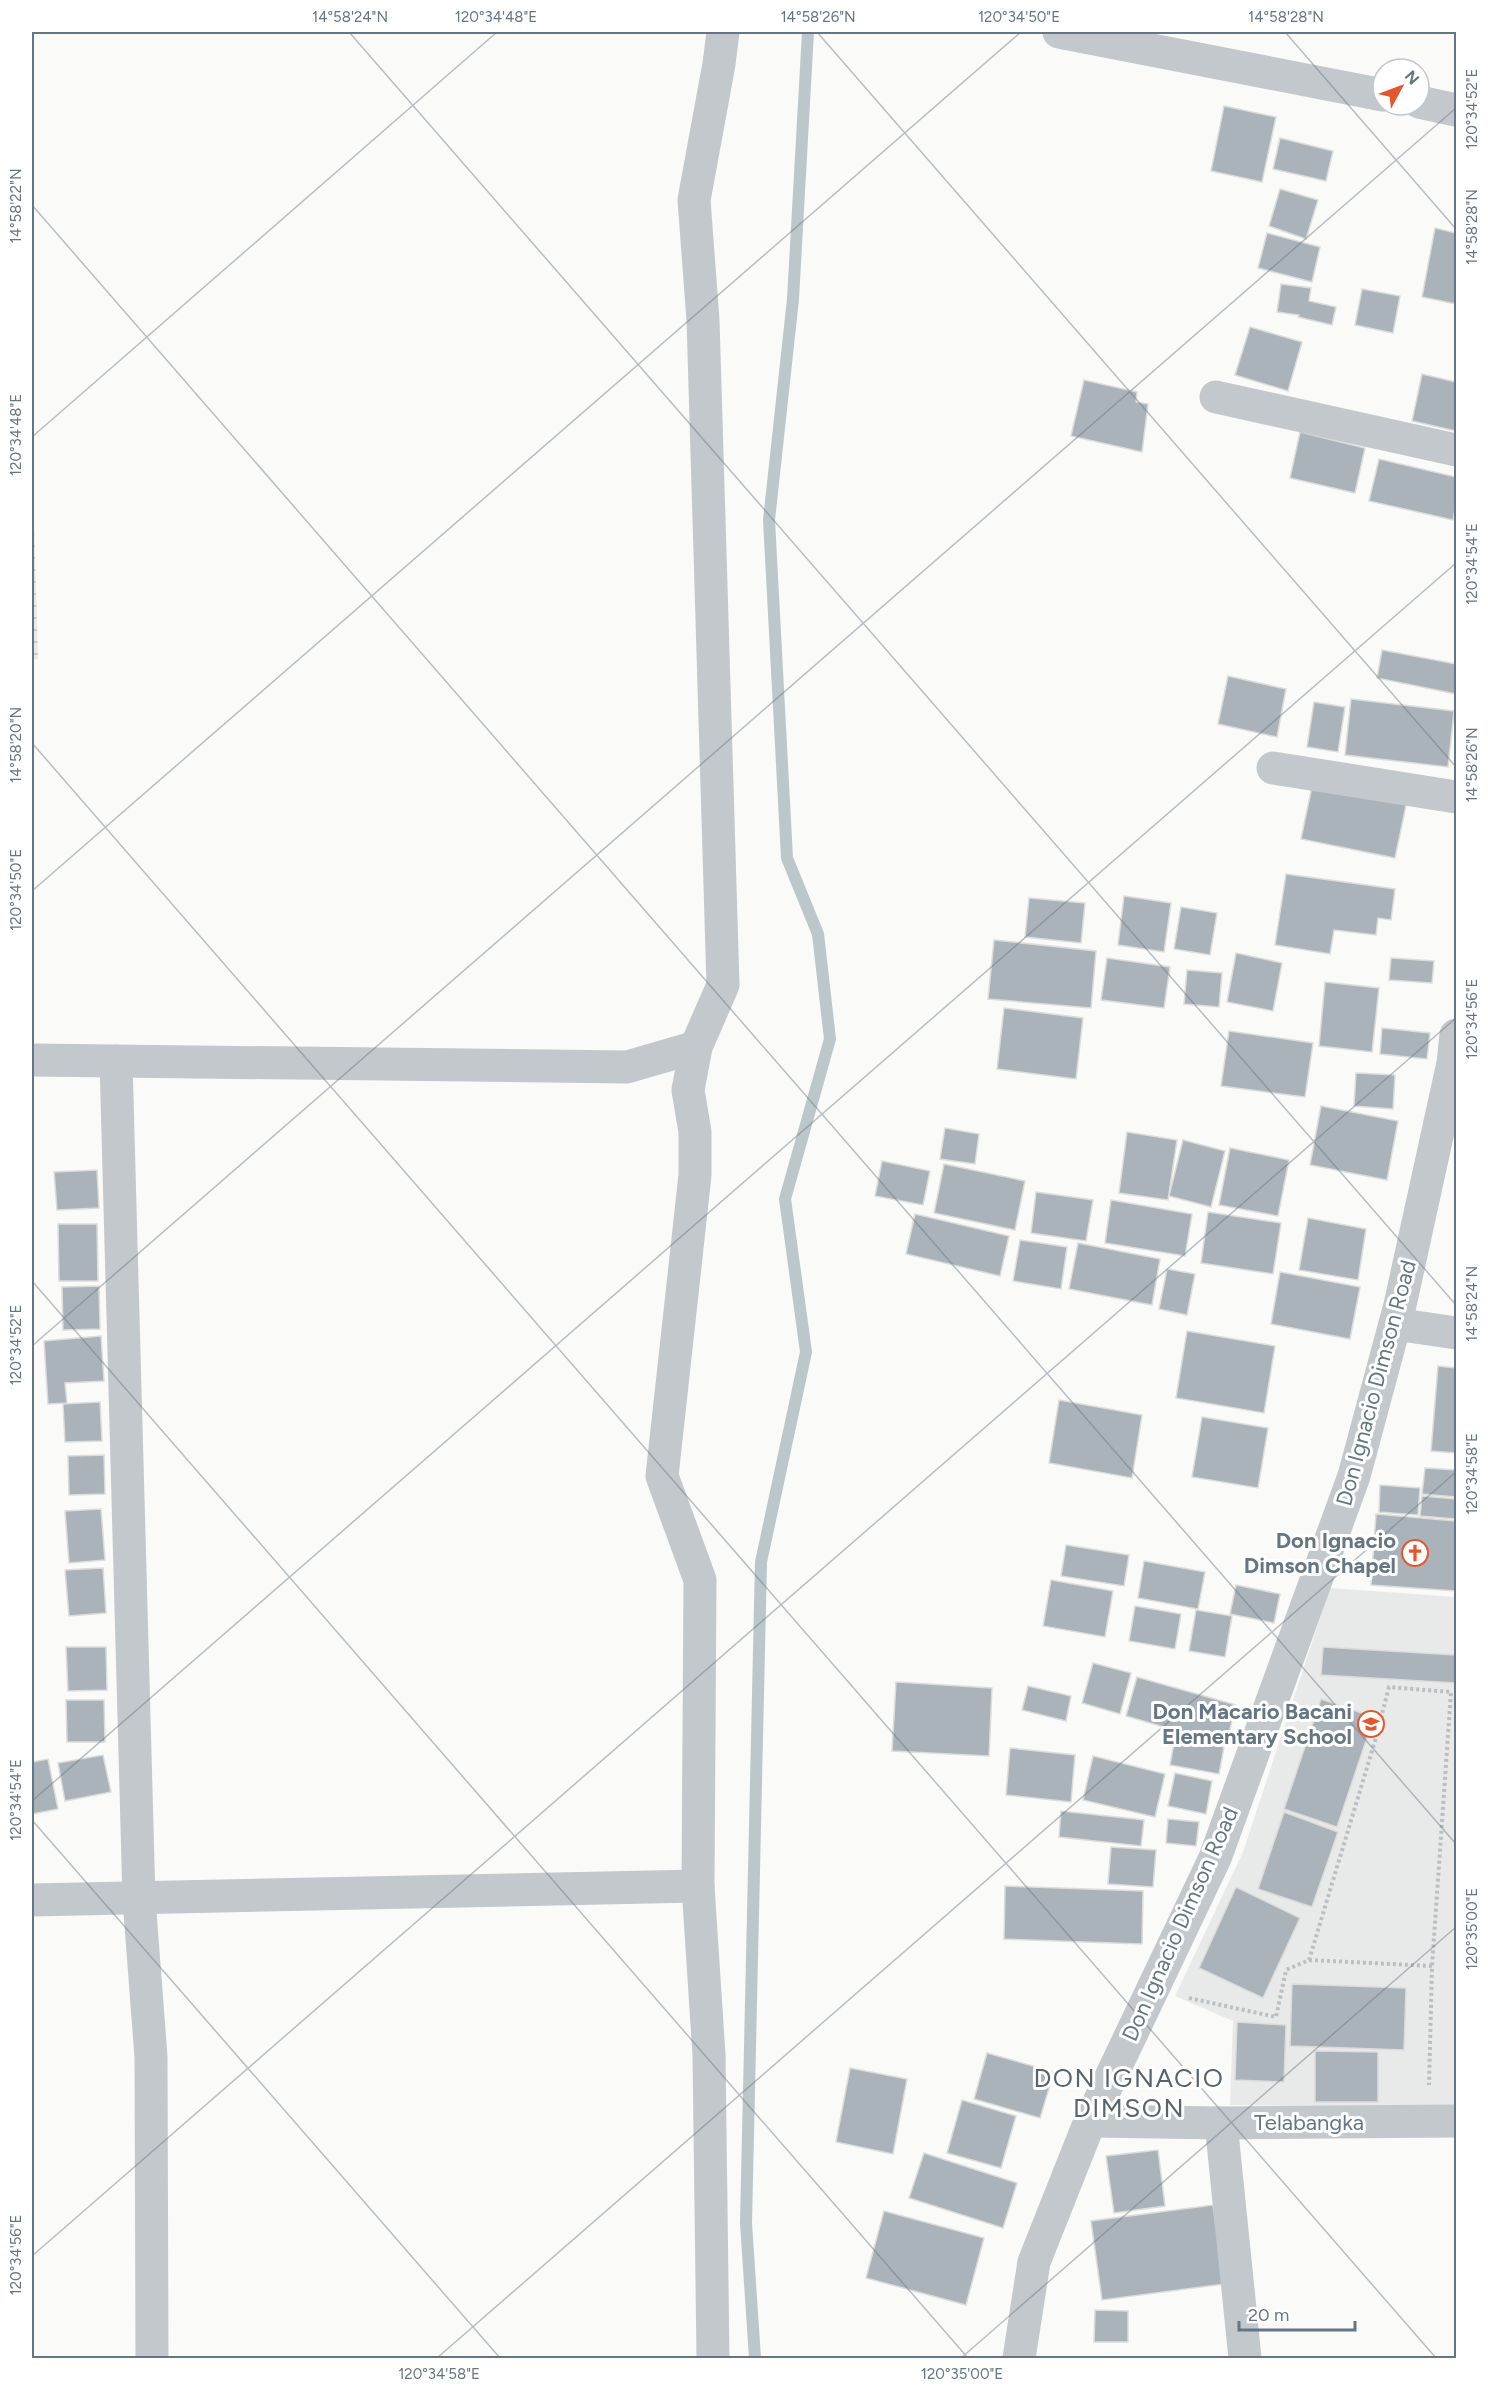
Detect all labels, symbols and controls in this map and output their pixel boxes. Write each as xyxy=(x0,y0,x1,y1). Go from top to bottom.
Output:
text: 14°58'24"N xyxy=(312,8,388,26)
text: 120°34'48"E xyxy=(455,8,537,26)
text: 14°58'26"N xyxy=(780,8,856,26)
text: 120°34'50"E xyxy=(978,8,1060,26)
text: 14°58'28"N xyxy=(1248,8,1324,26)
north arrow xyxy=(1371,57,1431,117)
text: N xyxy=(1401,67,1423,88)
text: 120°34'52"E xyxy=(1463,69,1481,149)
text: 14°58'22"N xyxy=(7,168,25,244)
text: 14°58'28"N xyxy=(1463,189,1481,265)
text: 120°34'48"E xyxy=(7,394,25,476)
text: 120°34'54"E xyxy=(1463,523,1481,605)
text: 14°58'20"N xyxy=(7,707,25,783)
text: 14°58'26"N xyxy=(1463,727,1481,803)
text: 120°34'50"E xyxy=(7,849,25,931)
text: 120°34'56"E xyxy=(1463,978,1481,1060)
street label: Don Ignacio Dimson Road xyxy=(1330,1257,1422,1509)
text: 14°58'24"N xyxy=(1463,1266,1481,1342)
text: 120°34'52"E xyxy=(7,1305,25,1385)
text: 120°34'58"E xyxy=(1463,1433,1481,1515)
place label: Don Ignacio Dimson Chapel xyxy=(1244,1527,1396,1579)
church icon: Don Ignacio Dimson Chapel xyxy=(1400,1538,1430,1568)
place label: Don Macario Bacani Elementary School xyxy=(1152,1698,1352,1750)
school or university icon: Don Macario Bacani Elementary School xyxy=(1356,1709,1386,1739)
text: 120°34'54"E xyxy=(7,1759,25,1841)
street label: Don Ignacio Dimson Road xyxy=(1116,1803,1244,2045)
text: 120°35'00"E xyxy=(1463,1888,1481,1970)
district label: DON IGNACIO DIMSON xyxy=(1033,2062,1225,2124)
street label: Telabangka xyxy=(1254,2109,1364,2136)
text: 120°34'56"E xyxy=(7,2214,25,2296)
scale bar xyxy=(1239,2294,1354,2332)
text: 20 m xyxy=(1248,2304,1289,2326)
text: 120°34'58"E xyxy=(398,2365,480,2383)
text: 120°35'00"E xyxy=(921,2365,1003,2383)

